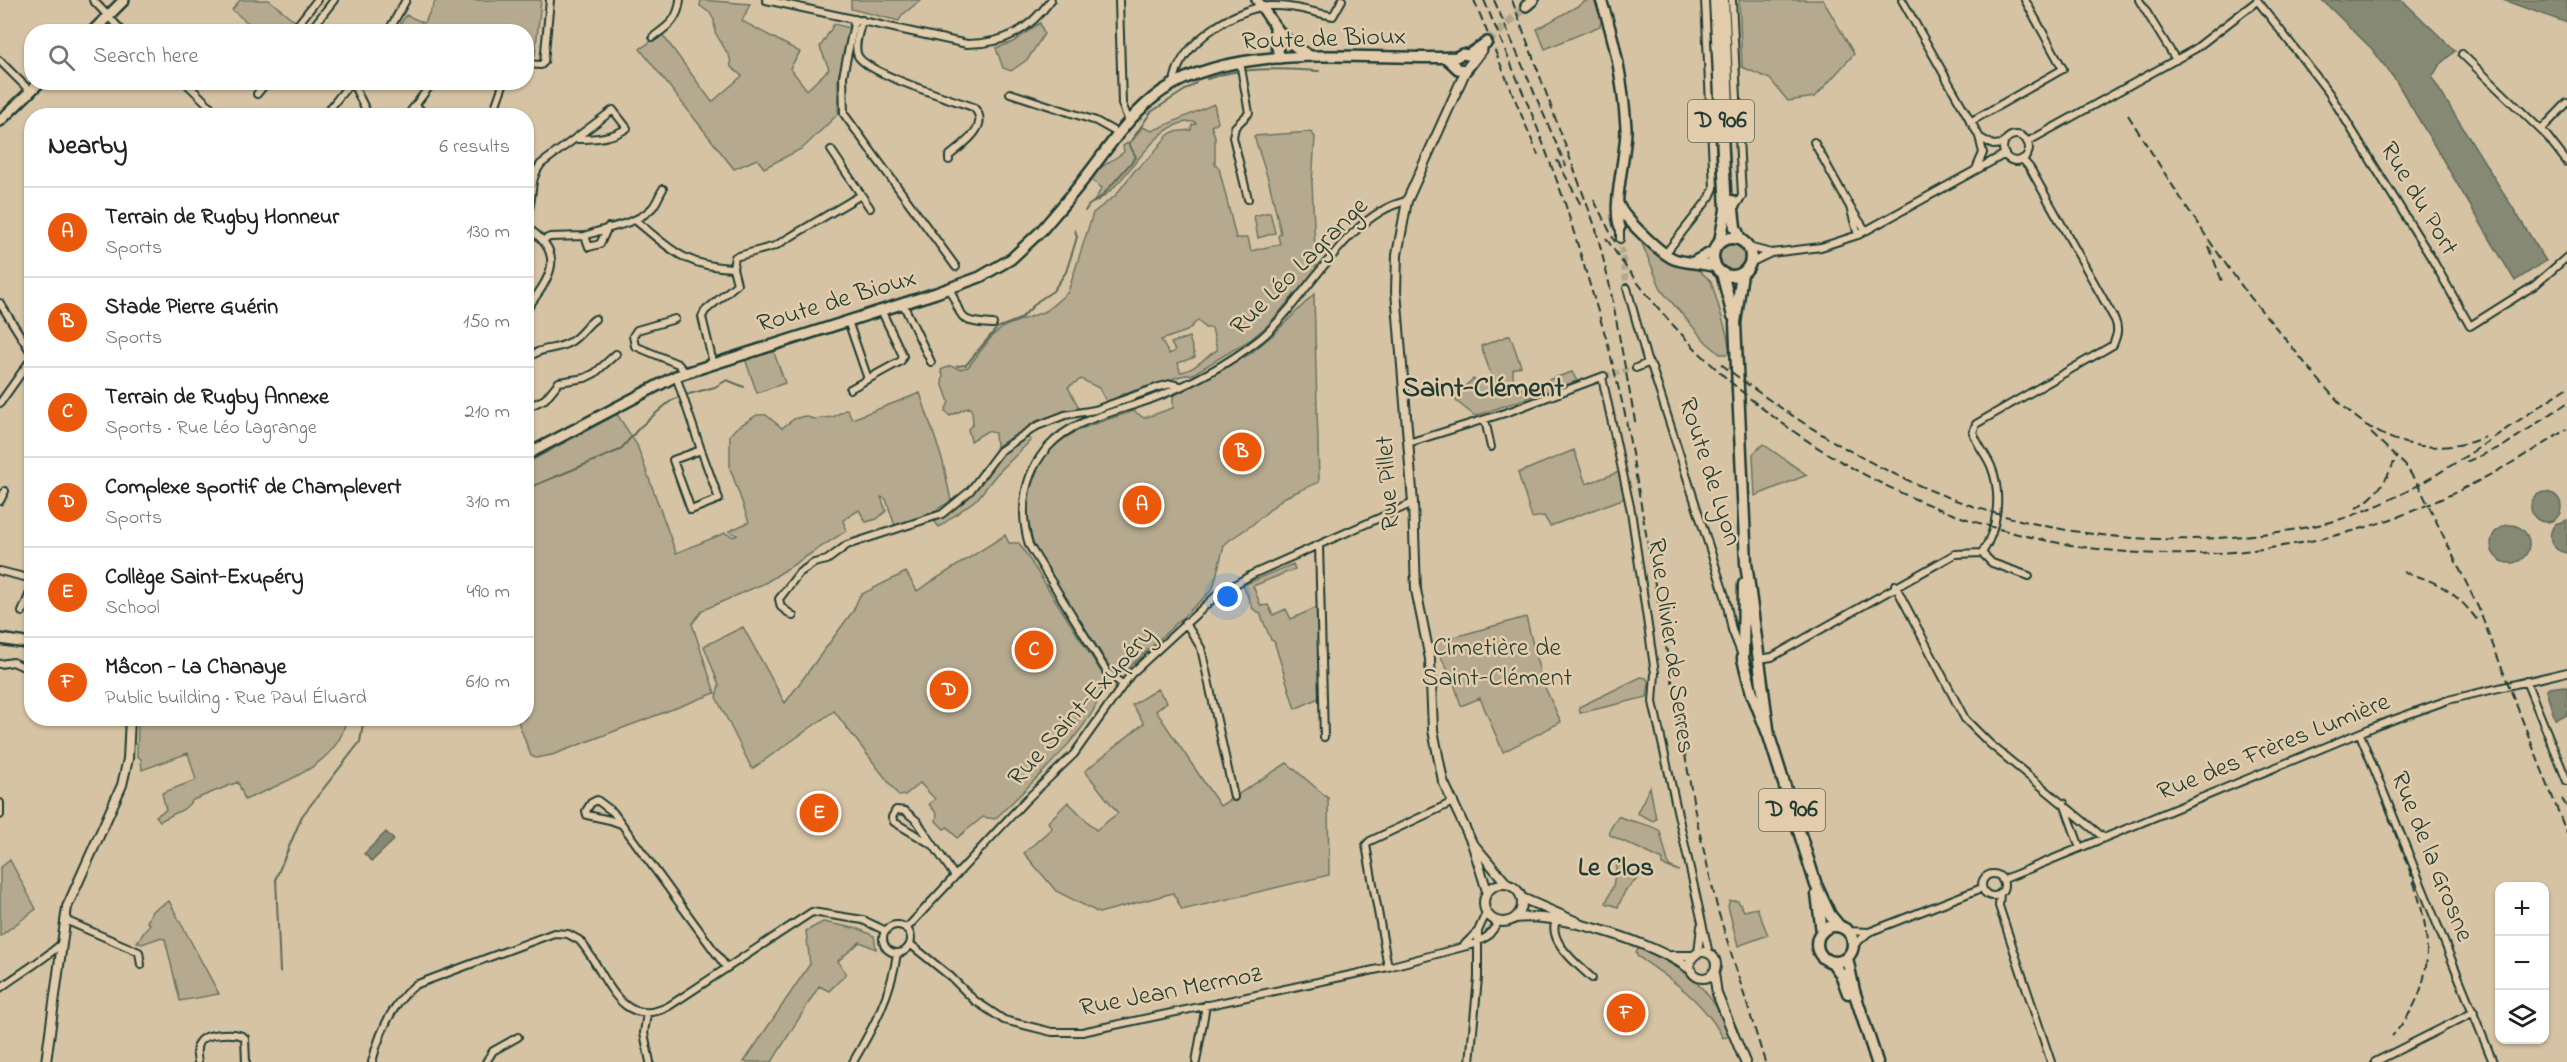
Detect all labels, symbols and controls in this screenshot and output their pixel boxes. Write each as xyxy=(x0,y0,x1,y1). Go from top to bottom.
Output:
street label: Route de Bioux xyxy=(1241,18,1407,62)
search box xyxy=(24,24,534,90)
icon: search xyxy=(45,41,78,74)
text: Search here xyxy=(93,41,198,73)
road number: D 906 xyxy=(1688,100,1754,142)
text: Nearby xyxy=(48,128,127,166)
text: 6 results xyxy=(439,133,510,162)
street label: Rue du Port xyxy=(2369,135,2467,263)
street label: Rue Léo Lagrange xyxy=(1222,189,1378,345)
text: Terrain de Rugby Honneur xyxy=(105,202,339,234)
text: A xyxy=(61,218,74,247)
text: 130 m xyxy=(466,218,510,247)
text: Sports xyxy=(105,234,162,263)
street label: Route de Bioux xyxy=(753,260,921,344)
text: Stade Pierre Guérin xyxy=(105,292,278,324)
text: B xyxy=(61,308,74,337)
text: 150 m xyxy=(463,308,510,337)
text: Sports xyxy=(105,324,162,353)
district label: Saint-Clément xyxy=(1402,369,1565,410)
text: Terrain de Rugby Annexe xyxy=(105,382,329,414)
street label: Route de Lyon xyxy=(1667,393,1751,551)
text: C xyxy=(62,398,73,427)
text: 210 m xyxy=(465,398,510,427)
text: Sports · Rue Léo Lagrange xyxy=(105,414,317,443)
pin: B xyxy=(1222,430,1262,474)
street label: Rue Pillet xyxy=(1367,434,1411,532)
text: Complexe sportif de Champlevert xyxy=(105,472,401,504)
pin: A xyxy=(1122,482,1162,528)
text: D xyxy=(60,488,75,517)
text: 310 m xyxy=(466,488,510,517)
text: Sports xyxy=(105,504,162,533)
street label: Rue Olivier de Serres xyxy=(1636,536,1704,756)
text: Collège Saint-Exupéry xyxy=(105,562,303,594)
text: E xyxy=(61,578,74,607)
text: 490 m xyxy=(467,578,510,607)
your location xyxy=(1213,582,1242,611)
text: School xyxy=(105,594,160,623)
street label: Rue Saint-Exupéry xyxy=(999,618,1165,796)
pin: C xyxy=(1014,628,1054,672)
park label: Cimetière de Saint-Clément xyxy=(1422,630,1572,698)
text: Mâcon - La Chanaye xyxy=(105,652,286,684)
text: F xyxy=(61,668,74,697)
text: 610 m xyxy=(466,668,510,697)
pin: D xyxy=(930,668,968,712)
text: Public building · Rue Paul Éluard xyxy=(105,684,367,713)
street label: Rue des Frères Lumière xyxy=(2152,684,2396,812)
street label: Rue de la Grosne xyxy=(2380,766,2483,948)
road number: D 906 xyxy=(1759,789,1825,831)
pin: E xyxy=(800,790,838,836)
district label: Le Clos xyxy=(1578,849,1654,888)
map controls xyxy=(2495,882,2549,1044)
button: + xyxy=(2495,882,2549,936)
button: − xyxy=(2495,936,2549,990)
street label: Rue Jean Mermoz xyxy=(1077,956,1266,1028)
pin: F xyxy=(1606,990,1646,1036)
button: layers xyxy=(2495,990,2549,1044)

